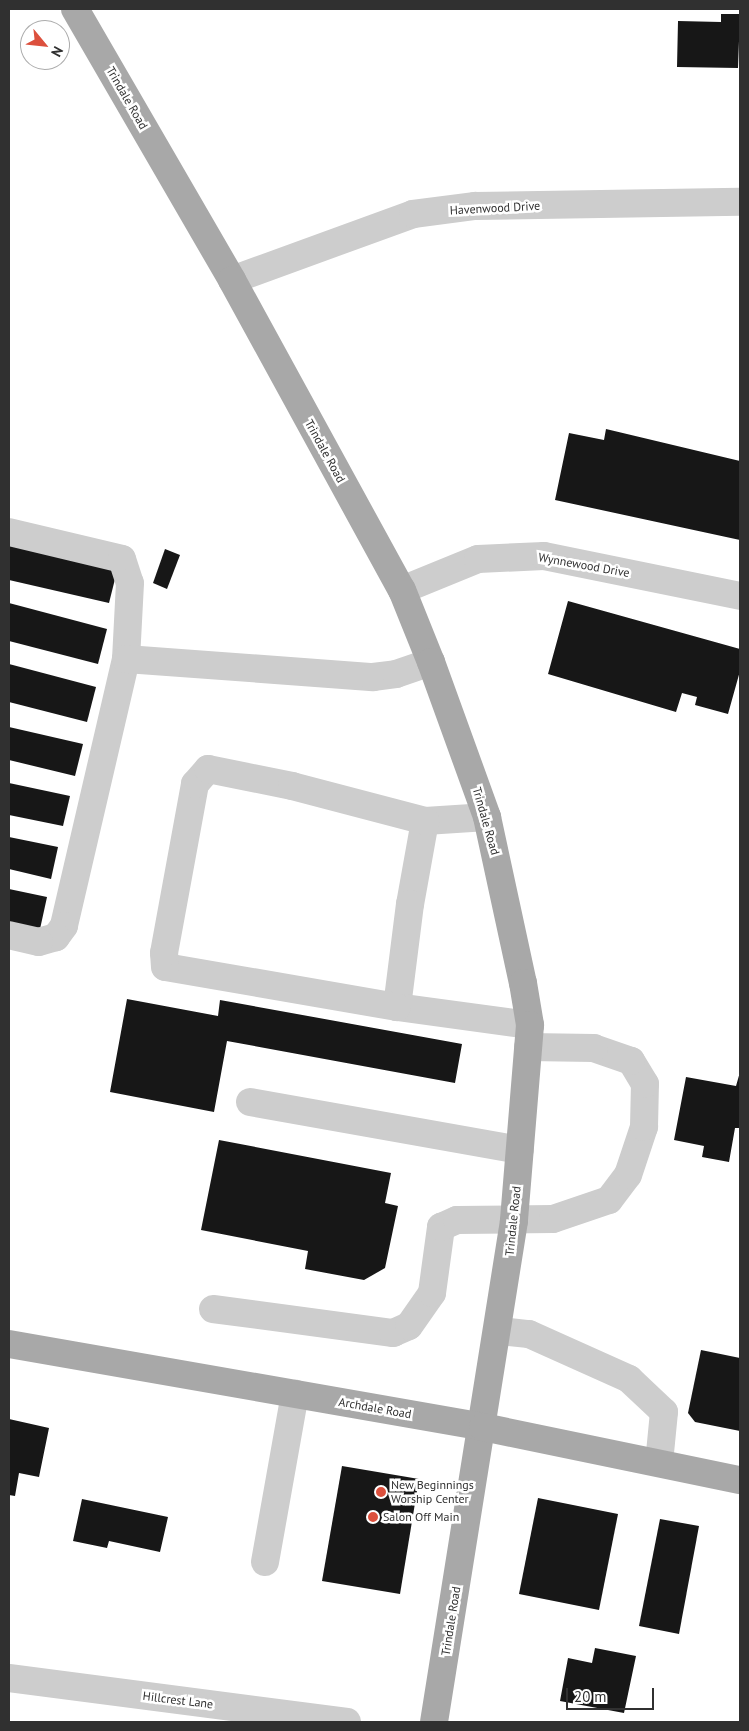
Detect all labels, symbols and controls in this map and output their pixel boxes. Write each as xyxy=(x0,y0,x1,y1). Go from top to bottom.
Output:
north arrow xyxy=(20,20,70,70)
text: N xyxy=(47,43,67,60)
street label: Trindale Road xyxy=(103,64,151,132)
street label: Havenwood Drive xyxy=(449,198,541,218)
street label: Trindale Road xyxy=(302,417,348,485)
street label: Wynnewood Drive xyxy=(537,550,631,580)
street label: Trindale Road xyxy=(469,785,503,857)
street label: Trindale Road xyxy=(502,1186,524,1256)
street label: Archdale Road xyxy=(337,1395,413,1421)
place label: New Beginnings Worship Center xyxy=(391,1478,474,1506)
marker: New Beginnings Worship Center xyxy=(375,1486,387,1498)
place label: Salon Off Main xyxy=(383,1510,459,1524)
marker: Salon Off Main xyxy=(367,1511,379,1523)
street label: Trindale Road xyxy=(438,1585,464,1657)
scale bar xyxy=(569,1678,656,1710)
text: 20 m xyxy=(574,1687,607,1706)
street label: Hillcrest Lane xyxy=(142,1689,214,1711)

